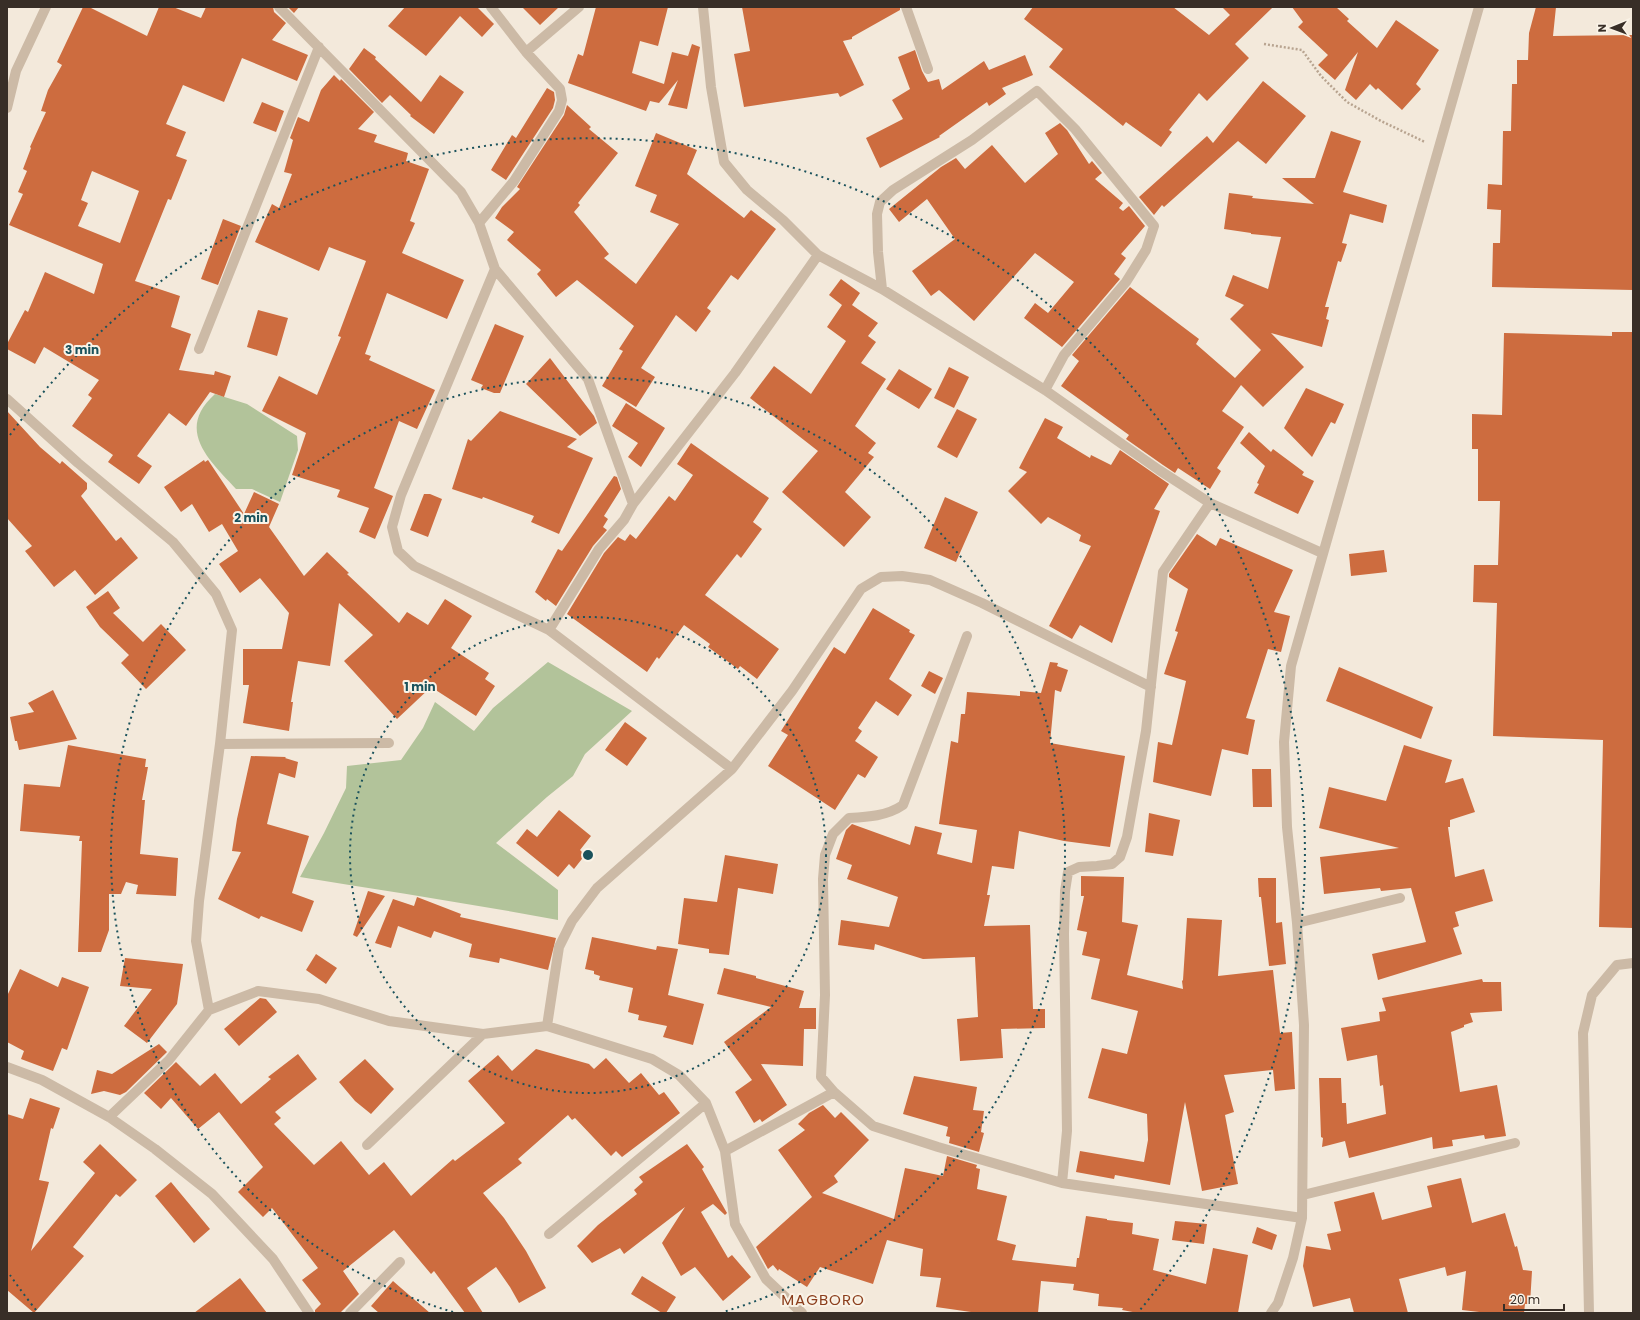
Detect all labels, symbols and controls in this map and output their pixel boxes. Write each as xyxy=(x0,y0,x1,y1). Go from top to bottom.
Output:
north arrow xyxy=(1592,8,1632,48)
text: N xyxy=(1594,24,1610,32)
text: 3 min xyxy=(65,341,99,358)
text: 2 min xyxy=(234,509,268,526)
text: 1 min xyxy=(404,678,436,695)
centre of rings xyxy=(581,848,595,862)
scale bar xyxy=(1504,1286,1564,1312)
district label: MAGBORO xyxy=(781,1289,865,1310)
text: 20 m xyxy=(1510,1291,1540,1308)

